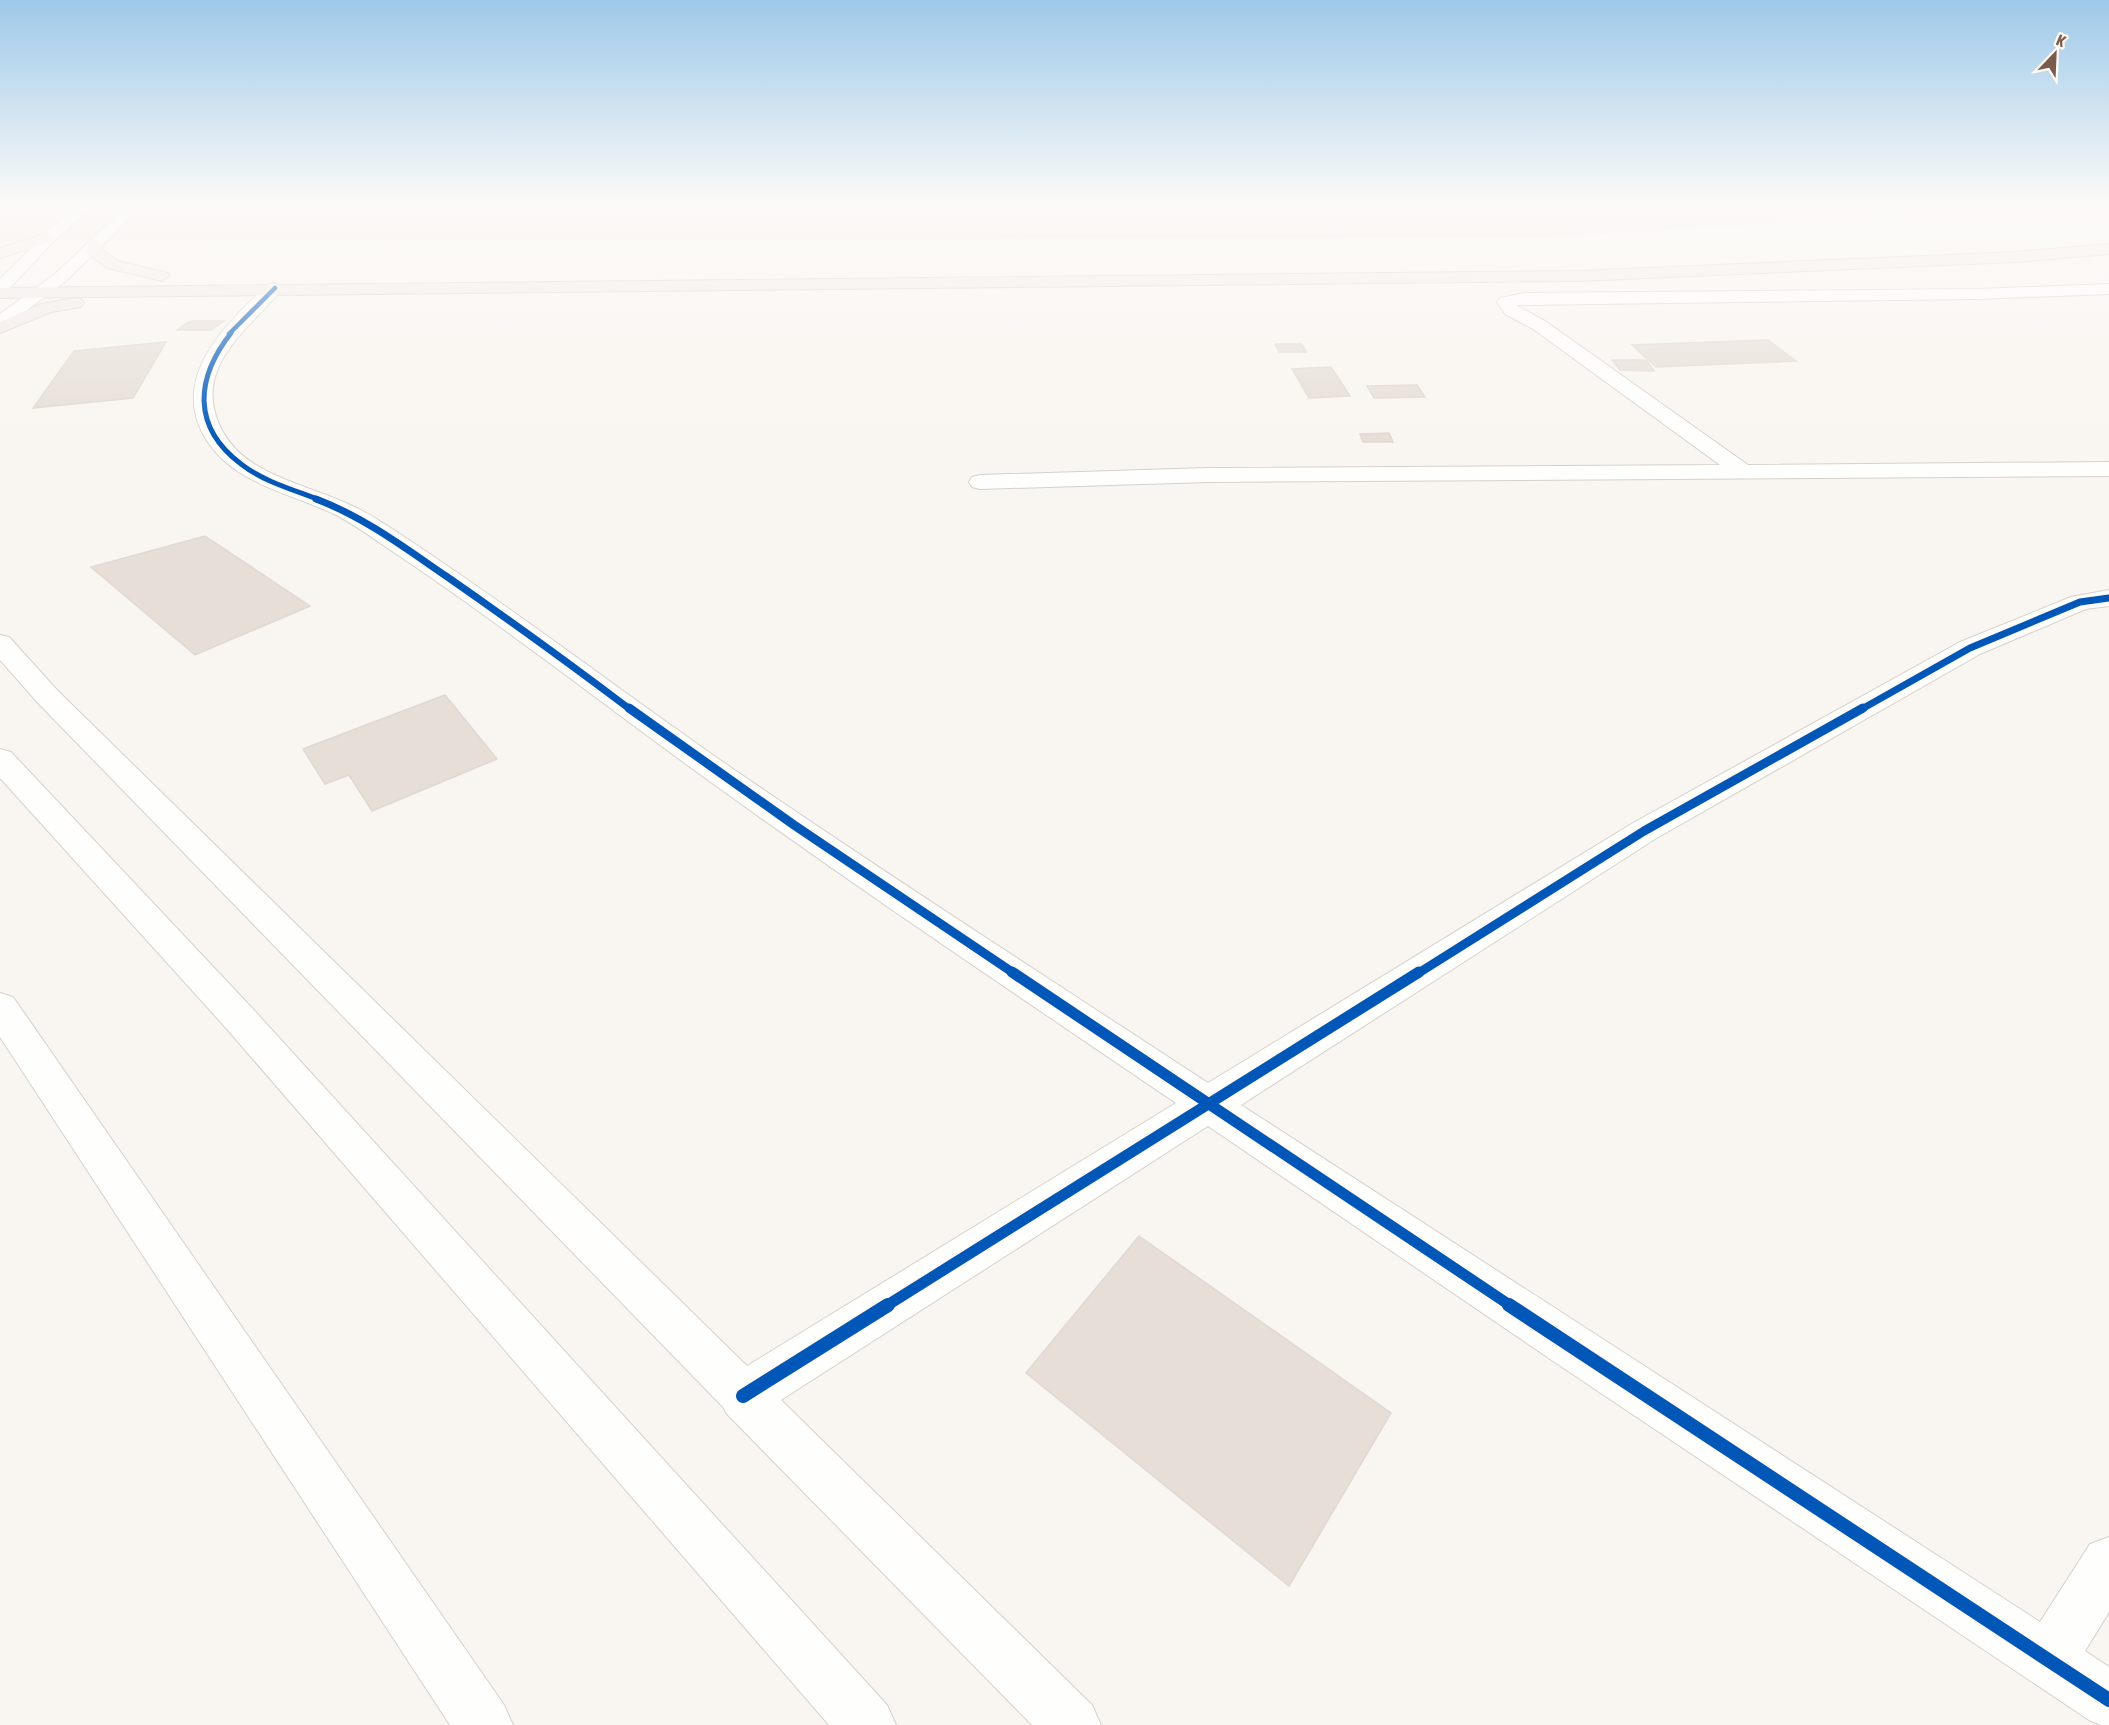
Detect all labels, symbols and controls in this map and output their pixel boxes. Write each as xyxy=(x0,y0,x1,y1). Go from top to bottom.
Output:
north arrow xyxy=(2025,24,2085,84)
text: K xyxy=(2054,30,2068,50)

